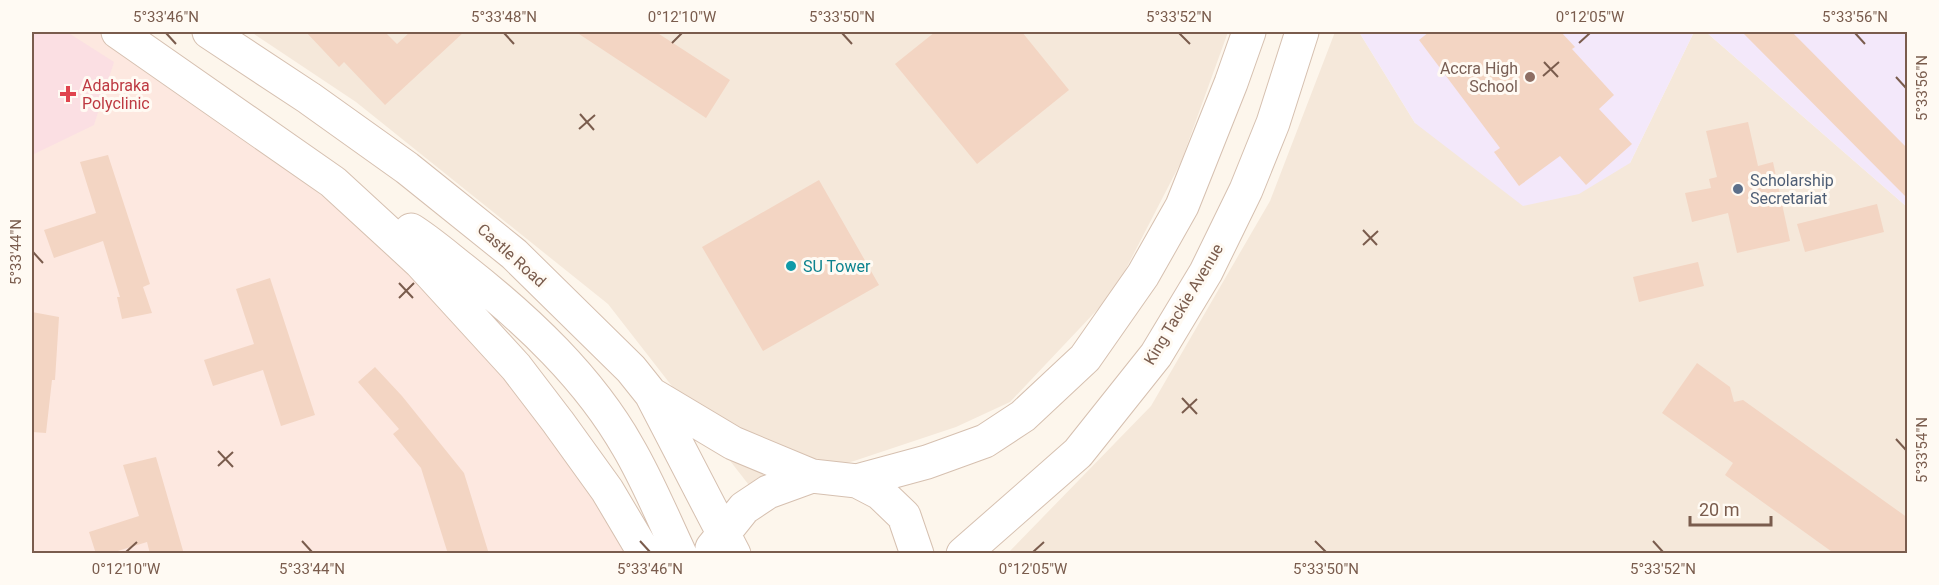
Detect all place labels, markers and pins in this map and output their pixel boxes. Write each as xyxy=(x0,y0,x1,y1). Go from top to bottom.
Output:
place label: Accra High School xyxy=(1440,59,1518,96)
marker: Accra High School xyxy=(1523,70,1537,84)
place label: Adabraka Polyclinic xyxy=(82,76,150,113)
marker: Adabraka Polyclinic xyxy=(59,85,77,103)
place label: Scholarship Secretariat xyxy=(1750,171,1834,208)
marker: Scholarship Secretariat xyxy=(1731,182,1745,196)
place label: SU Tower xyxy=(803,257,871,276)
marker: SU Tower xyxy=(784,259,798,273)

